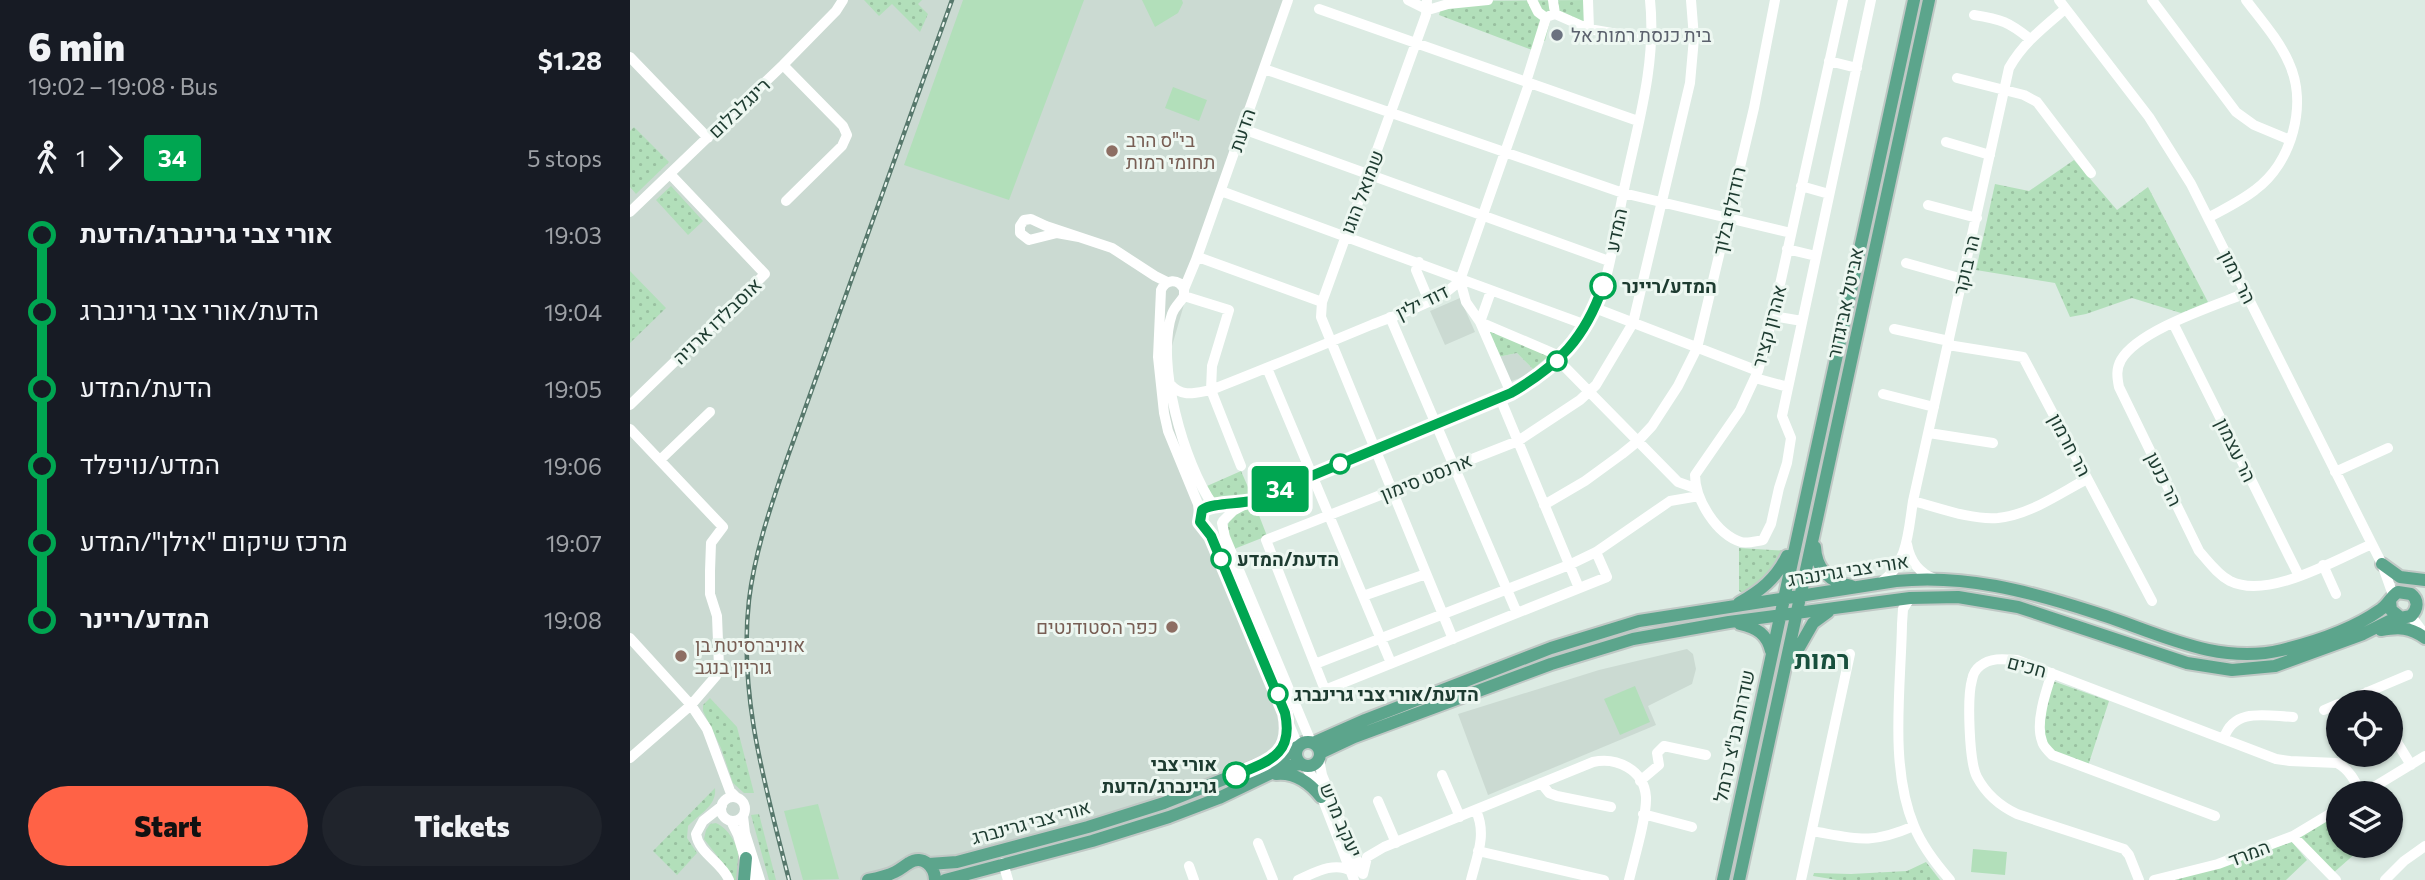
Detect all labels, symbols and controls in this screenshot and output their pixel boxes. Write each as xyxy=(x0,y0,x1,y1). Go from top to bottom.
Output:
text: 6 min xyxy=(28,22,125,69)
place label: בית כנסת רמות אל xyxy=(1571,23,1711,46)
marker: בית כנסת רמות אל xyxy=(1549,27,1565,43)
text: $1.28 xyxy=(538,44,602,75)
text: 19:02 – 19:08 · Bus xyxy=(28,72,218,100)
street label: רינגלבלום xyxy=(703,73,774,142)
street label: הדעת xyxy=(1224,105,1260,154)
place label: בי"ס הרב תחומי רמות xyxy=(1126,128,1215,173)
icon: walk xyxy=(28,139,66,177)
icon: forward xyxy=(96,139,134,177)
text: 34 xyxy=(158,143,187,172)
marker: בי"ס הרב תחומי רמות xyxy=(1104,143,1120,159)
text: 1 xyxy=(76,144,86,172)
text: 5 stops xyxy=(527,144,602,172)
street label: שמואל הוגו xyxy=(1335,147,1388,237)
street label: רודולף בלוך xyxy=(1707,165,1750,257)
street label: המדע xyxy=(1600,206,1631,254)
text: אורי צבי גרינברג/הדעת xyxy=(80,217,333,248)
text: 19:03 xyxy=(545,221,602,249)
street label: הר בוקר xyxy=(1947,233,1984,297)
street label: אביטל אביגדור xyxy=(1821,245,1868,361)
street label: הר רמון xyxy=(2215,246,2262,307)
street label: אוסבלדו ארניה xyxy=(668,273,766,369)
marker: המדע/ריינר xyxy=(1590,273,1616,299)
place label: המדע/ריינר xyxy=(1622,274,1717,297)
street label: דוד ילין xyxy=(1392,279,1452,324)
street label: אהרון קציר xyxy=(1746,282,1791,370)
text: הדעת/אורי צבי גרינברג xyxy=(80,294,319,325)
text: 19:04 xyxy=(544,298,602,326)
unlabelled marker xyxy=(1547,351,1567,371)
text: הדעת/המדע xyxy=(80,371,212,402)
text: 19:05 xyxy=(545,375,602,403)
street label: הר חרמון xyxy=(2044,409,2097,480)
street label: הר עצמון xyxy=(2211,414,2262,486)
text: המדע/נויפלד xyxy=(80,448,220,479)
street label: ארנסט סימון xyxy=(1377,448,1475,505)
street label: הר כנען xyxy=(2141,448,2187,510)
text: 19:06 xyxy=(544,452,602,480)
unlabelled marker xyxy=(1330,454,1350,474)
line badge: 34 xyxy=(1248,466,1312,512)
text: 34 xyxy=(1266,474,1294,503)
text: מרכז שיקום "אילן"/המדע xyxy=(80,525,348,556)
text: 19:07 xyxy=(546,529,602,557)
place label: הדעת/המדע xyxy=(1237,547,1339,570)
marker: הדעת/המדע xyxy=(1211,549,1231,569)
street label: אורי צבי גרינברג xyxy=(1786,549,1910,590)
text: המדע/ריינר xyxy=(80,602,210,633)
text: 19:08 xyxy=(544,606,602,634)
place label: כפר הסטודנטים xyxy=(1036,615,1158,638)
marker: כפר הסטודנטים xyxy=(1164,619,1180,635)
place label: אוניברסיטת בן גוריון בנגב xyxy=(695,633,805,678)
district label: רמות xyxy=(1794,643,1850,674)
marker: אוניברסיטת בן גוריון בנגב xyxy=(673,648,689,664)
street label: חכים xyxy=(2005,649,2049,682)
street label: שדרות בנ"צ כרמל xyxy=(1708,668,1759,804)
place label: הדעת/אורי צבי גרינברג xyxy=(1294,682,1479,705)
marker: הדעת/אורי צבי גרינברג xyxy=(1268,684,1288,704)
map controls xyxy=(2326,690,2403,858)
button: locate xyxy=(2326,690,2403,767)
place label: אורי צבי גרינברג/הדעת xyxy=(1102,752,1217,797)
marker: אורי צבי גרינברג/הדעת xyxy=(1223,762,1249,788)
street label: יעקב מרש xyxy=(1316,779,1367,860)
button: layers xyxy=(2326,781,2403,858)
button: Start xyxy=(28,786,308,866)
button: Tickets xyxy=(322,786,602,866)
street label: אורי צבי גרינברג xyxy=(969,795,1093,848)
street label: המרד xyxy=(2225,834,2273,871)

